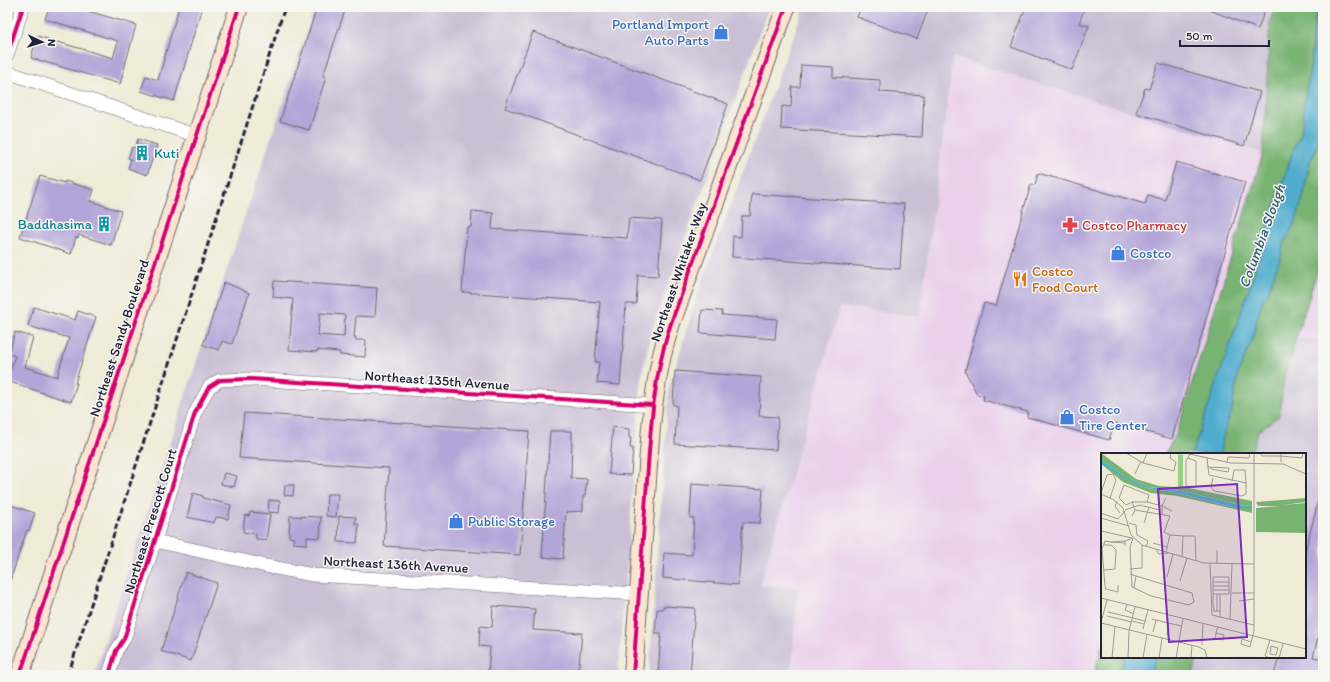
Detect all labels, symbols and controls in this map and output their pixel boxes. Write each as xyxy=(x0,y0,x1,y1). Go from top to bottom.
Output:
place label: Portland Import Auto Parts xyxy=(612,16,709,49)
north arrow xyxy=(22,22,62,62)
scale bar xyxy=(1180,22,1269,48)
shop icon: Portland Import Auto Parts xyxy=(712,23,730,41)
text: 50 m xyxy=(1186,29,1212,43)
text: N xyxy=(45,38,58,47)
building icon: Kuti xyxy=(133,144,151,162)
place label: Kuti xyxy=(154,145,179,162)
water label: Columbia Slough xyxy=(1235,182,1289,290)
street label: Northeast Whitaker Way xyxy=(647,200,710,344)
building icon: Baddhasima xyxy=(95,215,113,233)
place label: Baddhasima xyxy=(18,216,93,233)
pharmacy icon: Costco Pharmacy xyxy=(1061,216,1079,234)
place label: Costco Pharmacy xyxy=(1082,217,1187,234)
shop icon: Costco xyxy=(1109,244,1127,262)
place label: Costco xyxy=(1130,245,1171,262)
street label: Northeast Sandy Boulevard xyxy=(86,257,153,419)
place label: Costco Food Court xyxy=(1032,263,1098,296)
restaurant icon: Costco Food Court xyxy=(1011,270,1029,288)
street label: Northeast 135th Avenue xyxy=(364,367,510,394)
place label: Costco Tire Center xyxy=(1079,401,1147,434)
shop icon: Costco Tire Center xyxy=(1058,408,1076,426)
street label: Northeast Prescott Court xyxy=(120,446,181,596)
inset map xyxy=(1101,453,1306,658)
shop icon: Public Storage xyxy=(447,512,465,530)
place label: Public Storage xyxy=(468,513,555,530)
street label: Northeast 136th Avenue xyxy=(323,552,469,577)

